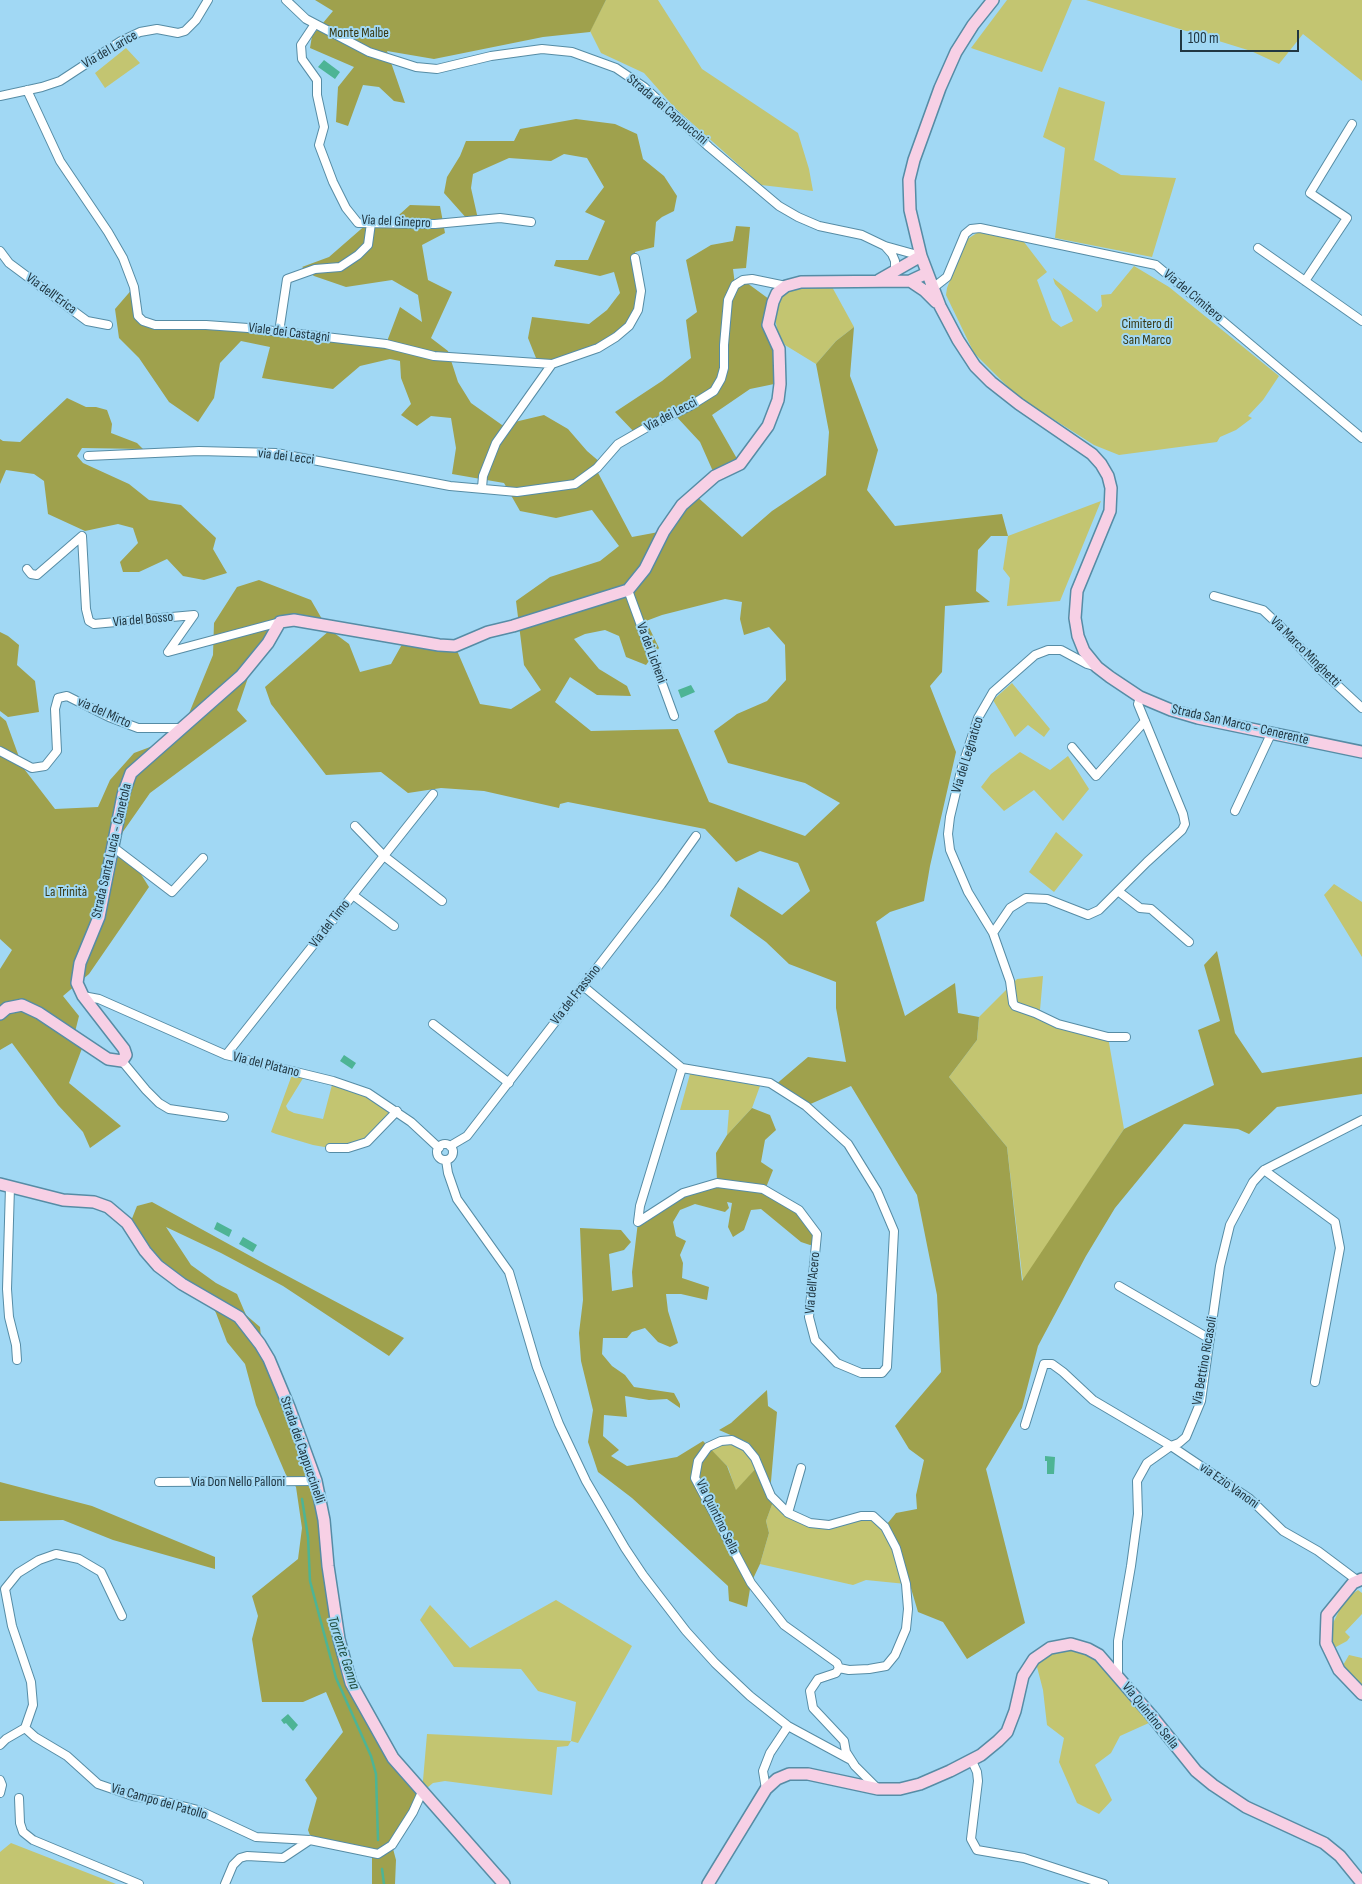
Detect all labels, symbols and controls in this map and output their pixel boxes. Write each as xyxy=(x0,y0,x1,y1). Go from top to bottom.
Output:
scale bar xyxy=(1182,20,1301,52)
park label: Monte Malbe xyxy=(329,25,389,41)
street label: Via del Larice xyxy=(79,27,141,73)
text: 100 m xyxy=(1188,29,1219,48)
street label: Strada dei Cappuccini xyxy=(623,71,711,149)
street label: Via del Ginepro xyxy=(361,212,431,232)
street label: Via del Cimitero xyxy=(1160,266,1226,326)
street label: Via dell'Erica xyxy=(22,270,80,318)
park label: Cimitero di San Marco xyxy=(1121,316,1173,348)
street label: Viale dei Castagni xyxy=(247,320,331,346)
street label: Via dei Lecci xyxy=(642,394,700,436)
street label: via dei Lecci xyxy=(257,445,315,469)
street label: Via del Bosso xyxy=(112,609,174,631)
street label: Via Marco Minghetti xyxy=(1266,613,1344,691)
street label: Va dei Licheni xyxy=(632,620,670,686)
street label: via del Mirto xyxy=(75,694,133,732)
street label: Strada San Marco - Cenerente xyxy=(1170,701,1310,749)
street label: Via del Legnatico xyxy=(948,715,988,795)
street label: Strada Santa Lucia - Canetola xyxy=(88,782,136,920)
park label: La Trinità xyxy=(45,884,87,900)
street label: Via del Timo xyxy=(306,897,354,951)
street label: Via del Frassino xyxy=(547,962,605,1028)
street label: Via del Platano xyxy=(231,1049,301,1081)
street label: Via dell'Acero xyxy=(802,1251,824,1315)
street label: Via Bettino Ricasoli xyxy=(1189,1315,1221,1407)
street label: Strada dei Cappuccinelli xyxy=(276,1394,328,1506)
street label: via Ezio Vanoni xyxy=(1196,1459,1262,1513)
street label: Via Don Nello Palloni xyxy=(191,1474,285,1490)
street label: Via Quintino Sella xyxy=(692,1477,742,1557)
water label: Torrente Genna xyxy=(323,1614,363,1692)
street label: Via Quintino Sella xyxy=(1118,1679,1182,1753)
street label: Via Campo del Patollo xyxy=(109,1780,209,1824)

